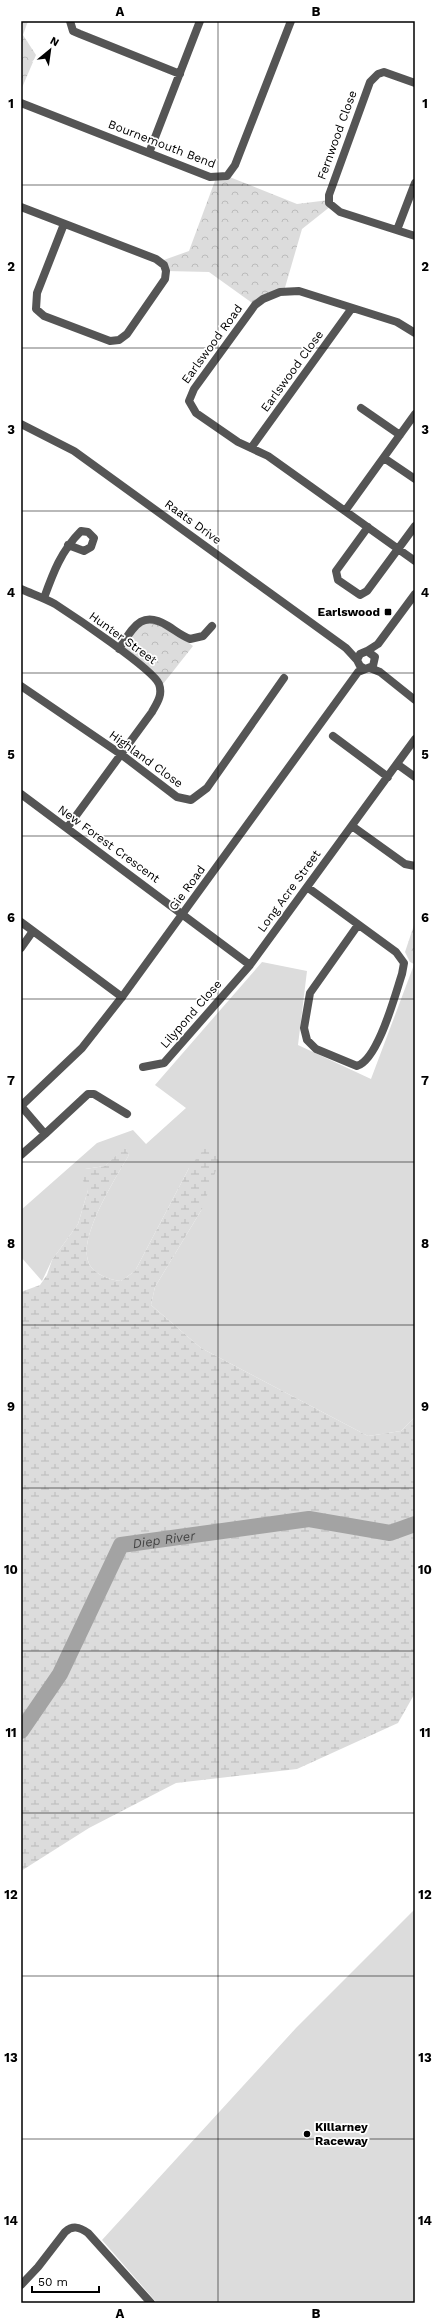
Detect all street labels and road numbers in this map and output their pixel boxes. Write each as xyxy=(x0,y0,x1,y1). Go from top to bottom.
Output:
street label: Fernwood Close xyxy=(314,88,360,182)
street label: Bournemouth Bend xyxy=(106,117,218,171)
street label: Earlswood Road xyxy=(179,302,245,386)
street label: Earlswood Close xyxy=(258,328,326,414)
street label: Raats Drive xyxy=(162,497,224,547)
street label: Hunter Street xyxy=(86,609,160,667)
street label: Highland Close xyxy=(106,728,186,790)
street label: New Forest Crescent xyxy=(55,802,163,886)
street label: Long Acre Street xyxy=(255,847,323,935)
street label: Gie Road xyxy=(166,863,208,913)
street label: Lilypond Close xyxy=(157,977,225,1051)

